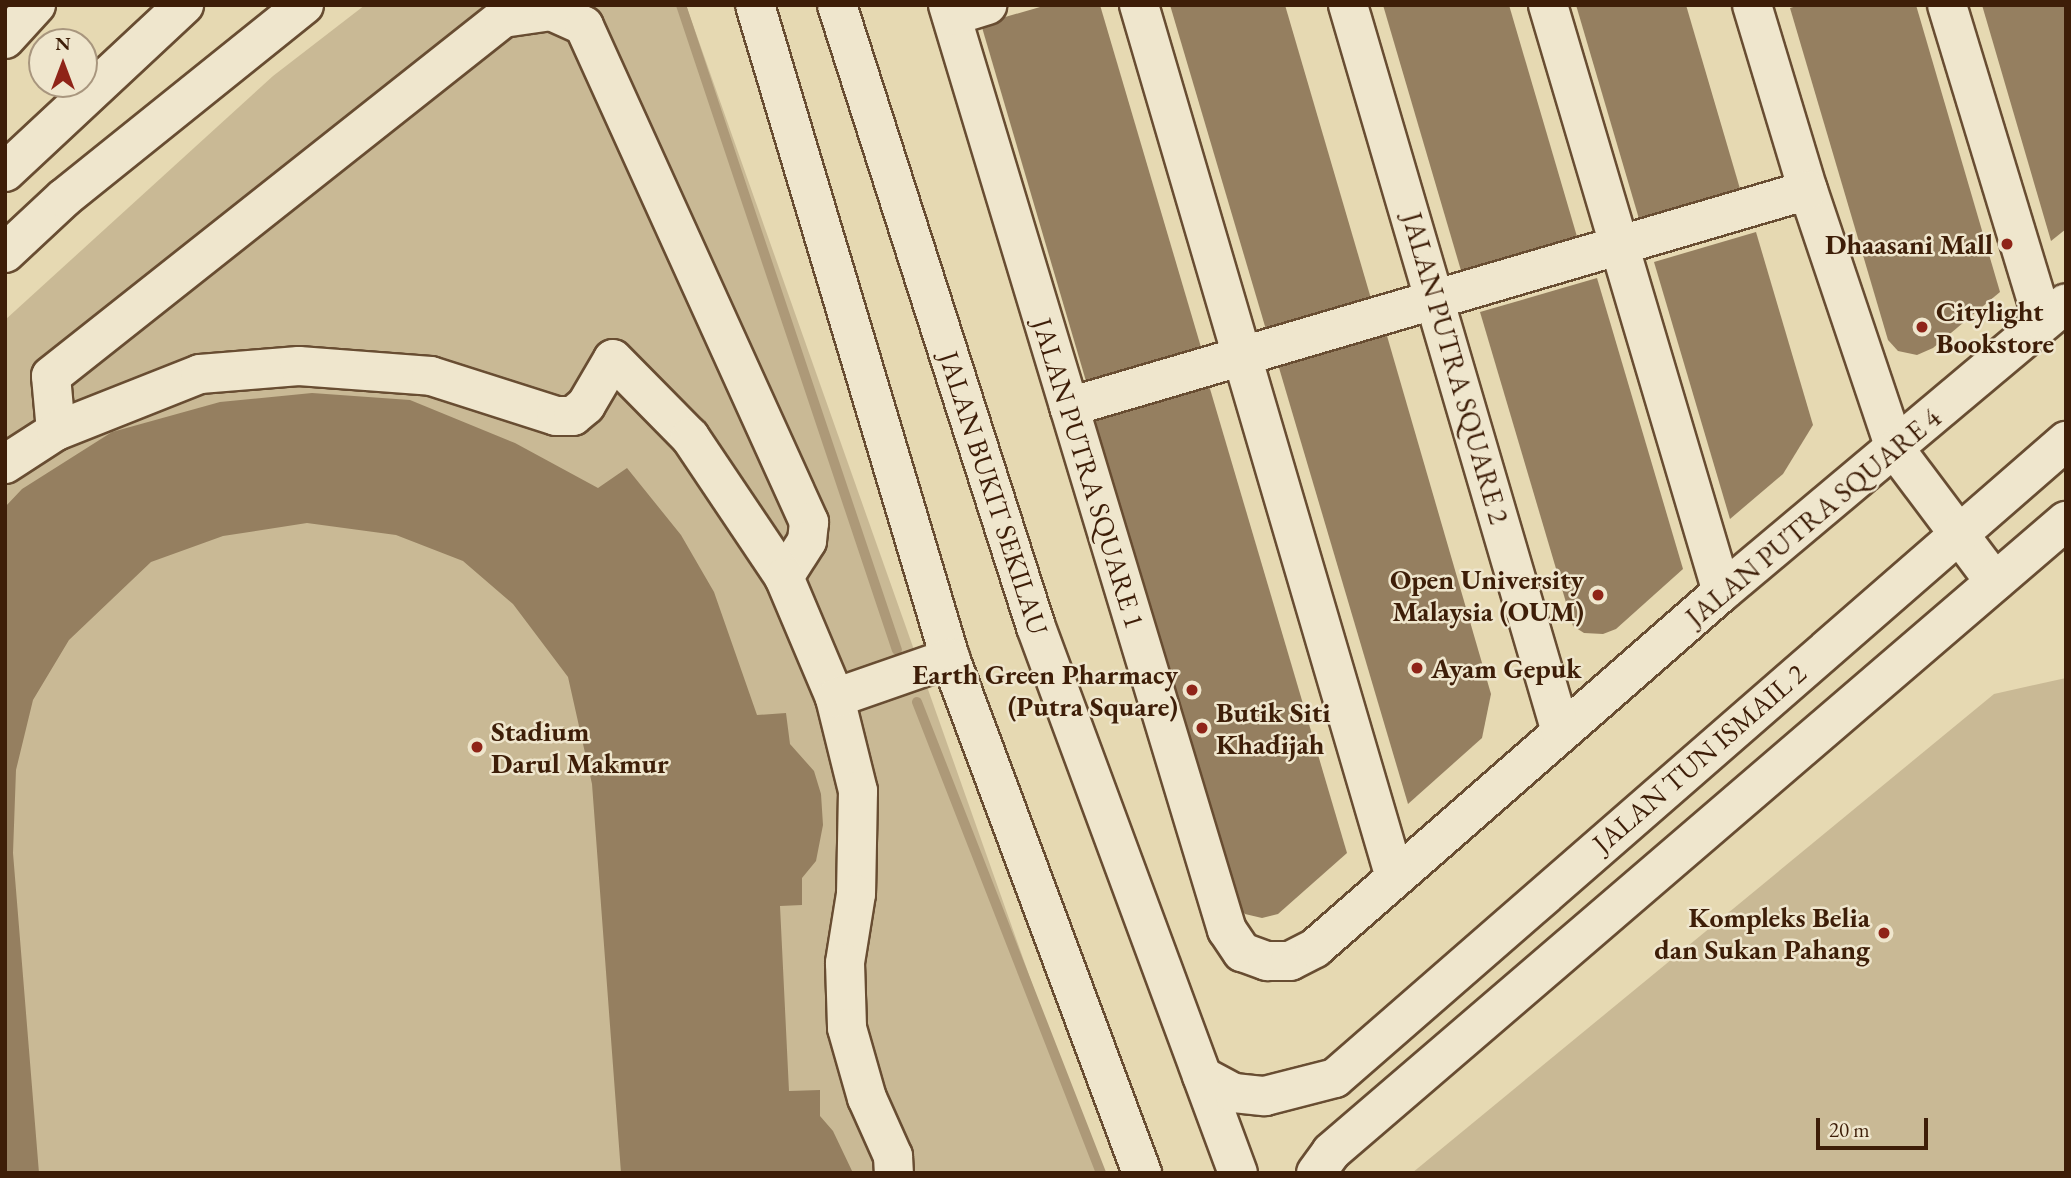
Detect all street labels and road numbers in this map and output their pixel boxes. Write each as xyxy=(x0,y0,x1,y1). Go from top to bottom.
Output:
street label: JALAN PUTRA SQUARE 2 xyxy=(1395,208,1517,528)
street label: JALAN PUTRA SQUARE 1 xyxy=(1026,314,1152,632)
street label: JALAN BUKIT SEKILAU xyxy=(932,347,1056,639)
street label: JALAN PUTRA SQUARE 4 xyxy=(1679,400,1947,634)
street label: JALAN TUN ISMAIL 2 xyxy=(1585,656,1813,860)

